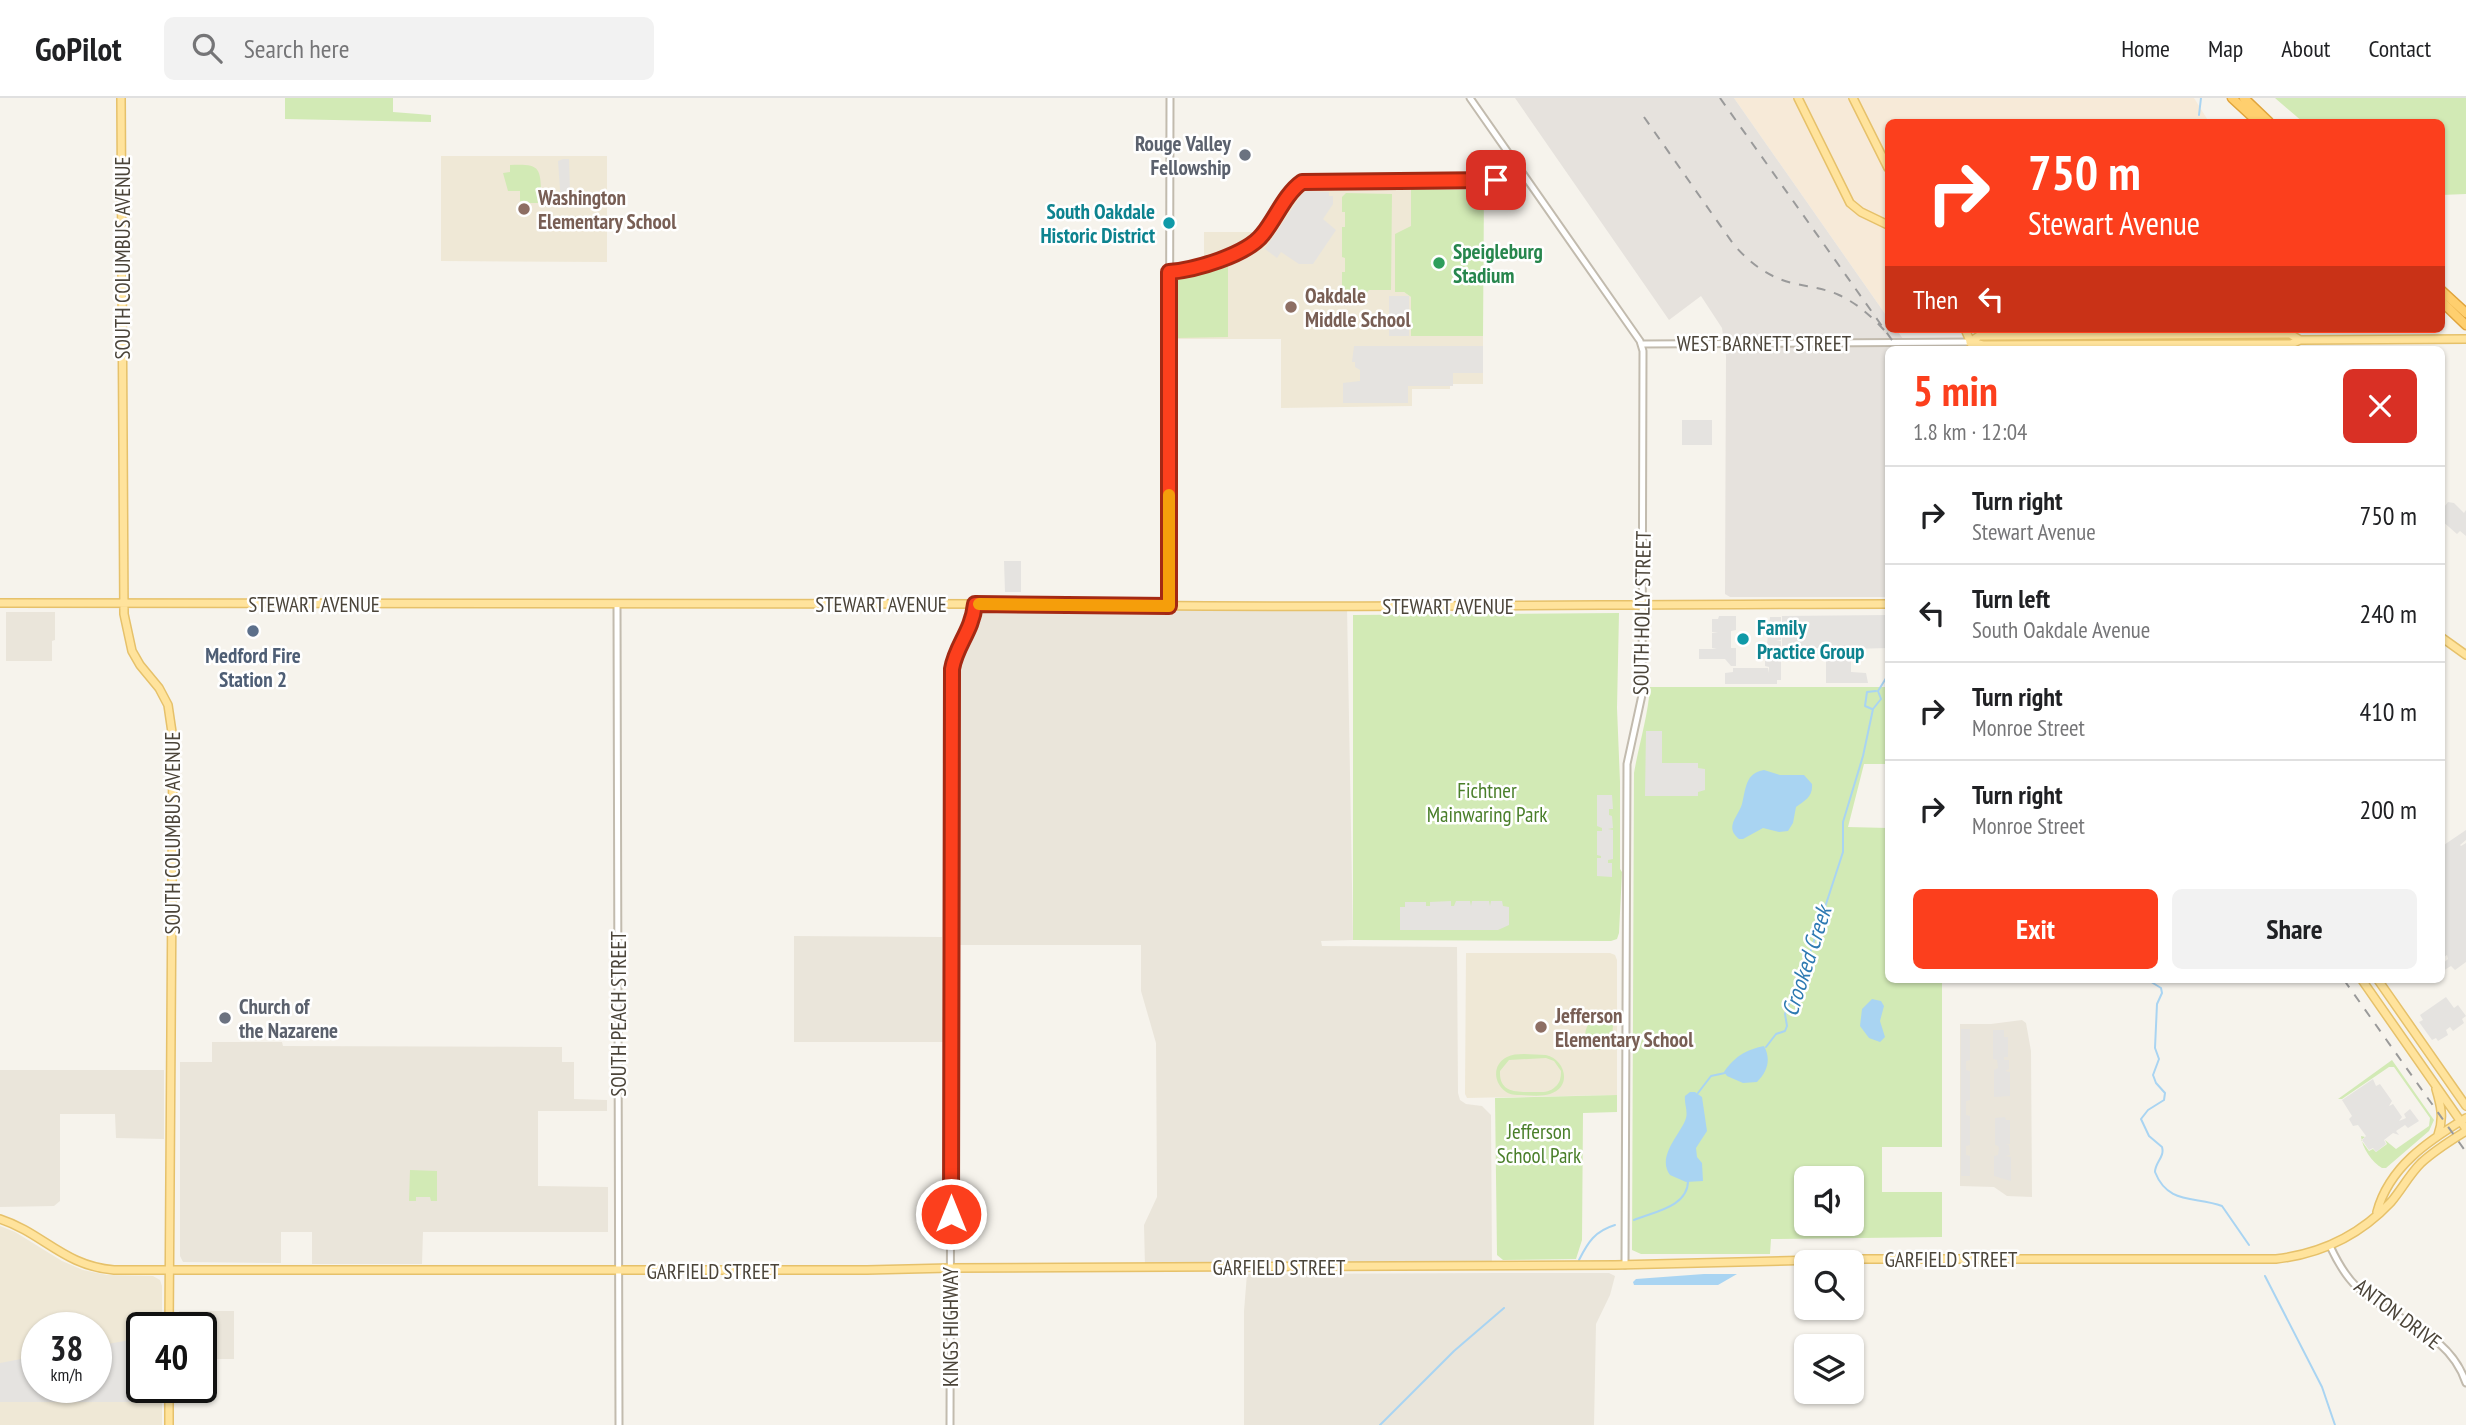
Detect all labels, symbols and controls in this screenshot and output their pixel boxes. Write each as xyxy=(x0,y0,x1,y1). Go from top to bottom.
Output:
search box xyxy=(164,17,654,80)
text: GoPilot xyxy=(35,27,122,70)
icon: search xyxy=(188,29,226,67)
text: Search here xyxy=(244,32,349,65)
text: Home xyxy=(2121,33,2170,64)
text: Map xyxy=(2208,33,2243,64)
text: About xyxy=(2281,33,2330,64)
text: Contact xyxy=(2368,33,2431,64)
place label: Rouge Valley Fellowship xyxy=(1135,130,1232,181)
text: 750 m xyxy=(2028,140,2141,204)
marker: Rouge Valley Fellowship xyxy=(1237,147,1253,163)
icon: right xyxy=(1913,147,2004,238)
pin xyxy=(1466,150,1526,210)
street label: SOUTH COLUMBUS AVENUE xyxy=(109,156,136,360)
icon: arrive xyxy=(1477,161,1515,199)
place label: Washington Elementary School xyxy=(537,184,677,235)
place label: South Oakdale Historic District xyxy=(1040,198,1155,249)
marker: Washington Elementary School xyxy=(516,201,532,217)
text: Stewart Avenue xyxy=(2028,202,2200,244)
marker: South Oakdale Historic District xyxy=(1161,215,1177,231)
place label: Speigleburg Stadium xyxy=(1453,238,1543,289)
marker: Speigleburg Stadium xyxy=(1431,255,1447,271)
icon: left xyxy=(1972,280,2010,318)
place label: Oakdale Middle School xyxy=(1305,282,1411,333)
text: Then xyxy=(1913,283,1958,316)
marker: Oakdale Middle School xyxy=(1283,299,1299,315)
street label: WEST BARNETT STREET xyxy=(1677,330,1852,357)
text: 5 min xyxy=(1913,363,1998,418)
button: close xyxy=(2343,369,2417,443)
text: 1.8 km · 12:04 xyxy=(1913,417,2027,446)
text: Turn right xyxy=(1972,484,2063,517)
icon: right xyxy=(1913,496,1951,534)
text: 750 m xyxy=(2359,499,2417,532)
text: Stewart Avenue xyxy=(1972,517,2096,546)
street label: SOUTH HOLLY STREET xyxy=(1627,530,1657,695)
text: Turn left xyxy=(1972,582,2050,615)
street label: STEWART AVENUE xyxy=(248,591,380,618)
street label: STEWART AVENUE xyxy=(815,591,947,618)
street label: STEWART AVENUE xyxy=(1382,593,1514,620)
icon: left xyxy=(1913,594,1951,632)
text: 240 m xyxy=(2359,597,2417,630)
place label: Family Practice Group xyxy=(1757,614,1864,665)
text: South Oakdale Avenue xyxy=(1972,615,2150,644)
marker: Medford Fire Station 2 xyxy=(245,623,261,639)
marker: Family Practice Group xyxy=(1735,631,1751,647)
place label: Medford Fire Station 2 xyxy=(205,642,301,693)
text: Turn right xyxy=(1972,680,2063,713)
icon: right xyxy=(1913,692,1951,730)
text: 410 m xyxy=(2359,695,2417,728)
text: Monroe Street xyxy=(1972,713,2085,742)
street label: SOUTH COLUMBUS AVENUE xyxy=(159,731,186,935)
park label: Fichtner Mainwaring Park xyxy=(1427,777,1547,828)
text: Turn right xyxy=(1972,778,2063,811)
icon: right xyxy=(1913,790,1951,828)
text: 200 m xyxy=(2359,793,2417,826)
text: Monroe Street xyxy=(1972,811,2085,840)
button: Exit xyxy=(1913,889,2158,969)
button: Share xyxy=(2172,889,2417,969)
water label: Crooked Creek xyxy=(1775,900,1838,1020)
street label: SOUTH PEACH STREET xyxy=(605,931,632,1097)
place label: Church of the Nazarene xyxy=(239,993,338,1044)
place label: Jefferson Elementary School xyxy=(1554,1002,1694,1053)
marker: Church of the Nazarene xyxy=(217,1010,233,1026)
marker: Jefferson Elementary School xyxy=(1533,1019,1549,1035)
park label: Jefferson School Park xyxy=(1497,1118,1581,1169)
map controls xyxy=(1794,1166,1864,1404)
button: sound xyxy=(1794,1166,1864,1236)
position arrow xyxy=(914,1177,988,1251)
street label: GARFIELD STREET xyxy=(1885,1246,2018,1273)
button: search xyxy=(1794,1250,1864,1320)
street label: GARFIELD STREET xyxy=(1213,1254,1346,1281)
street label: GARFIELD STREET xyxy=(647,1258,780,1285)
street label: KINGS HIGHWAY xyxy=(937,1267,964,1387)
street label: ANTON DRIVE xyxy=(2349,1273,2447,1355)
speed limit sign: 40 xyxy=(126,1312,217,1403)
text: 38 xyxy=(50,1325,83,1371)
button: layers xyxy=(1794,1334,1864,1404)
text: km/h xyxy=(51,1363,82,1386)

